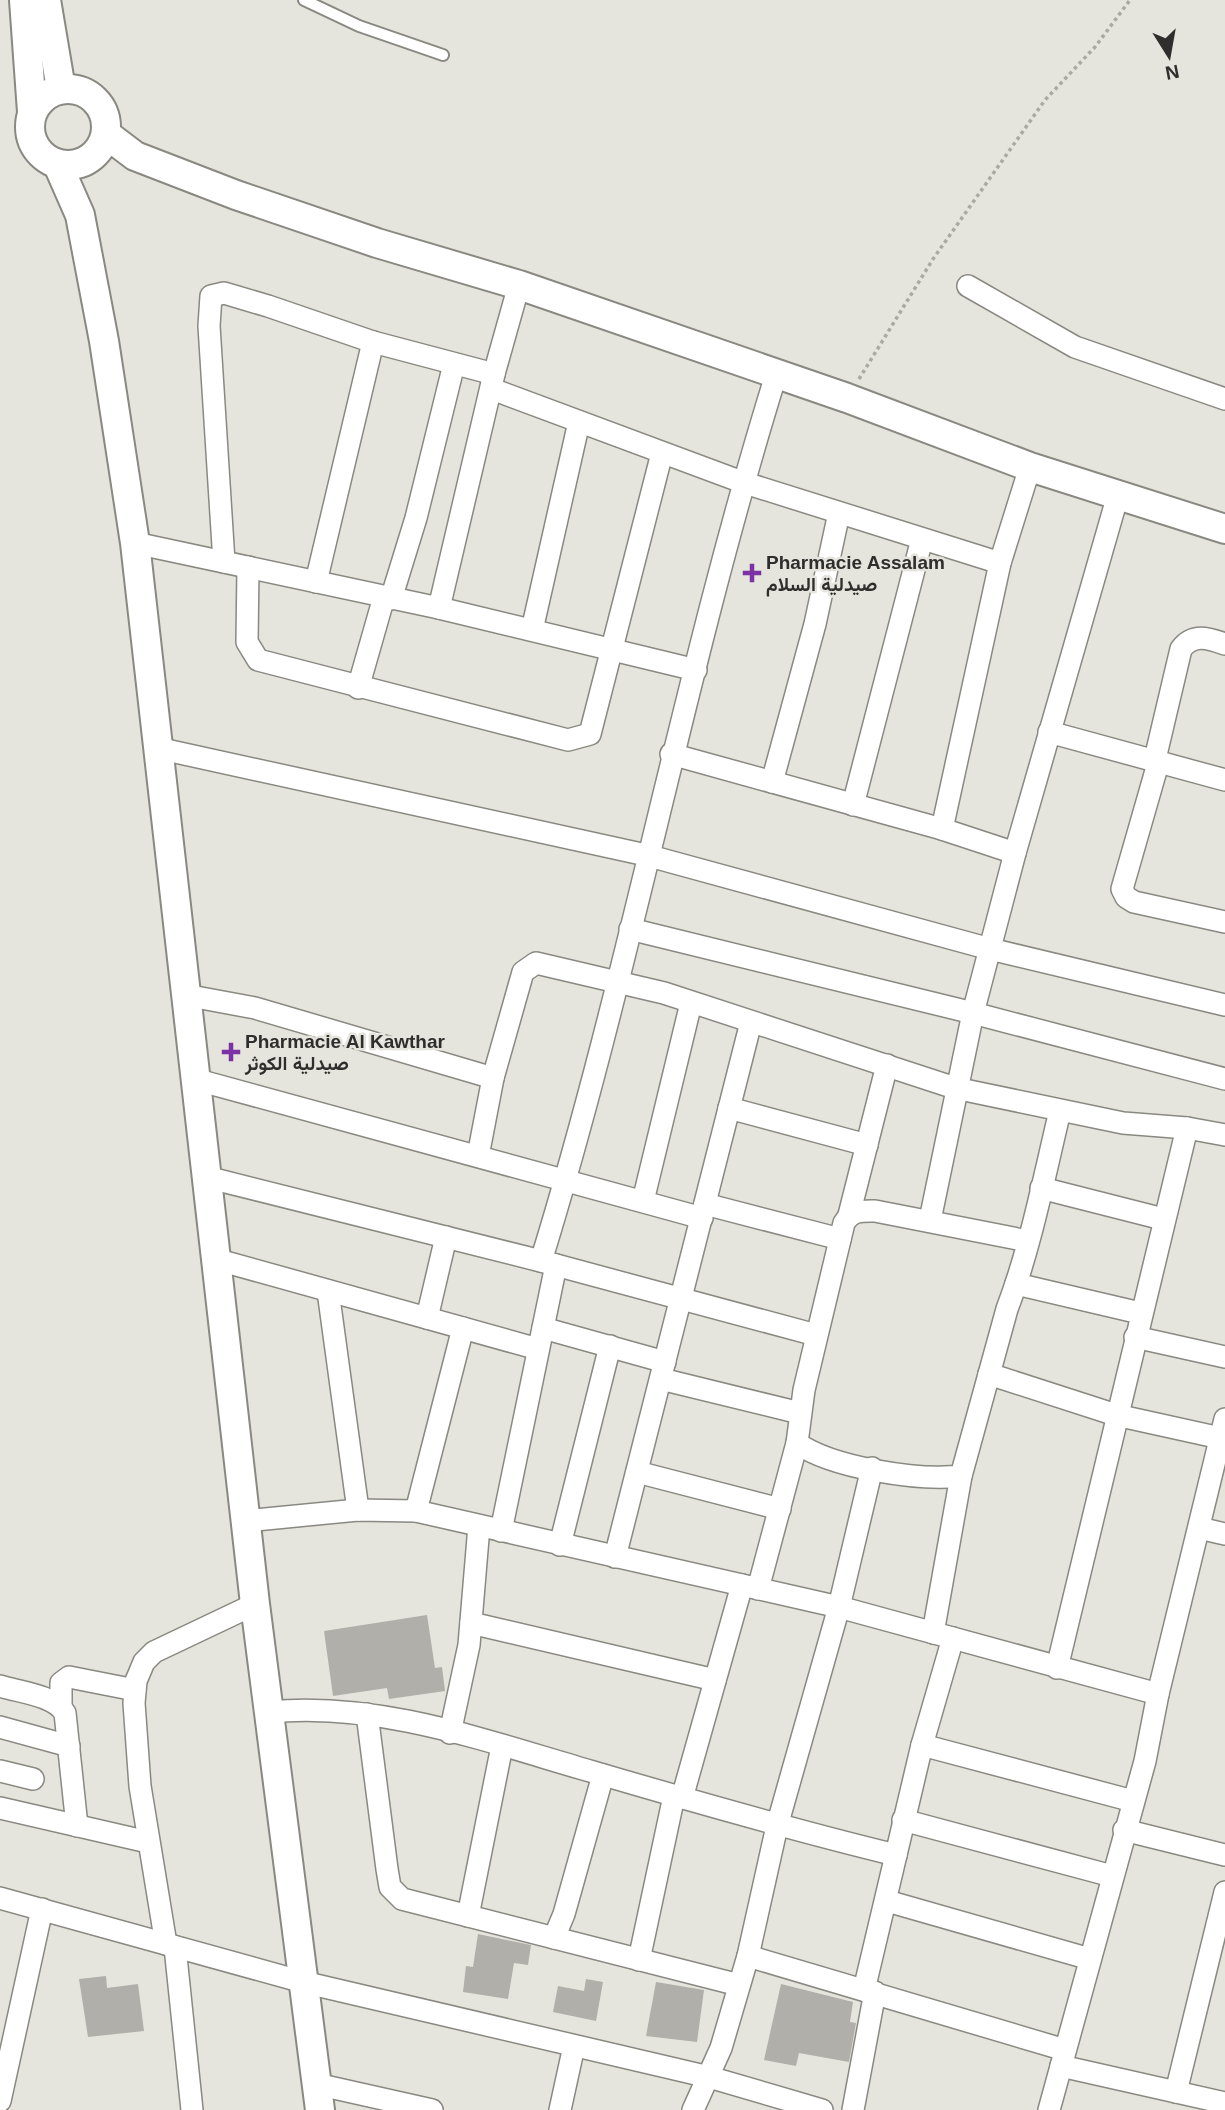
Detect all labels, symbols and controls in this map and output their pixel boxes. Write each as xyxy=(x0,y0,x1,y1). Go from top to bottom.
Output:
north arrow xyxy=(1134,21,1204,91)
text: N xyxy=(1163,61,1181,84)
place label: Pharmacie Assalam صيدلية السلام xyxy=(766,552,945,597)
marker: Pharmacie Assalam صيدلية السلام xyxy=(744,565,760,581)
place label: Pharmacie Al Kawthar صيدلية الكوثر xyxy=(244,1031,446,1076)
marker: Pharmacie Al Kawthar صيدلية الكوثر xyxy=(223,1044,239,1060)

